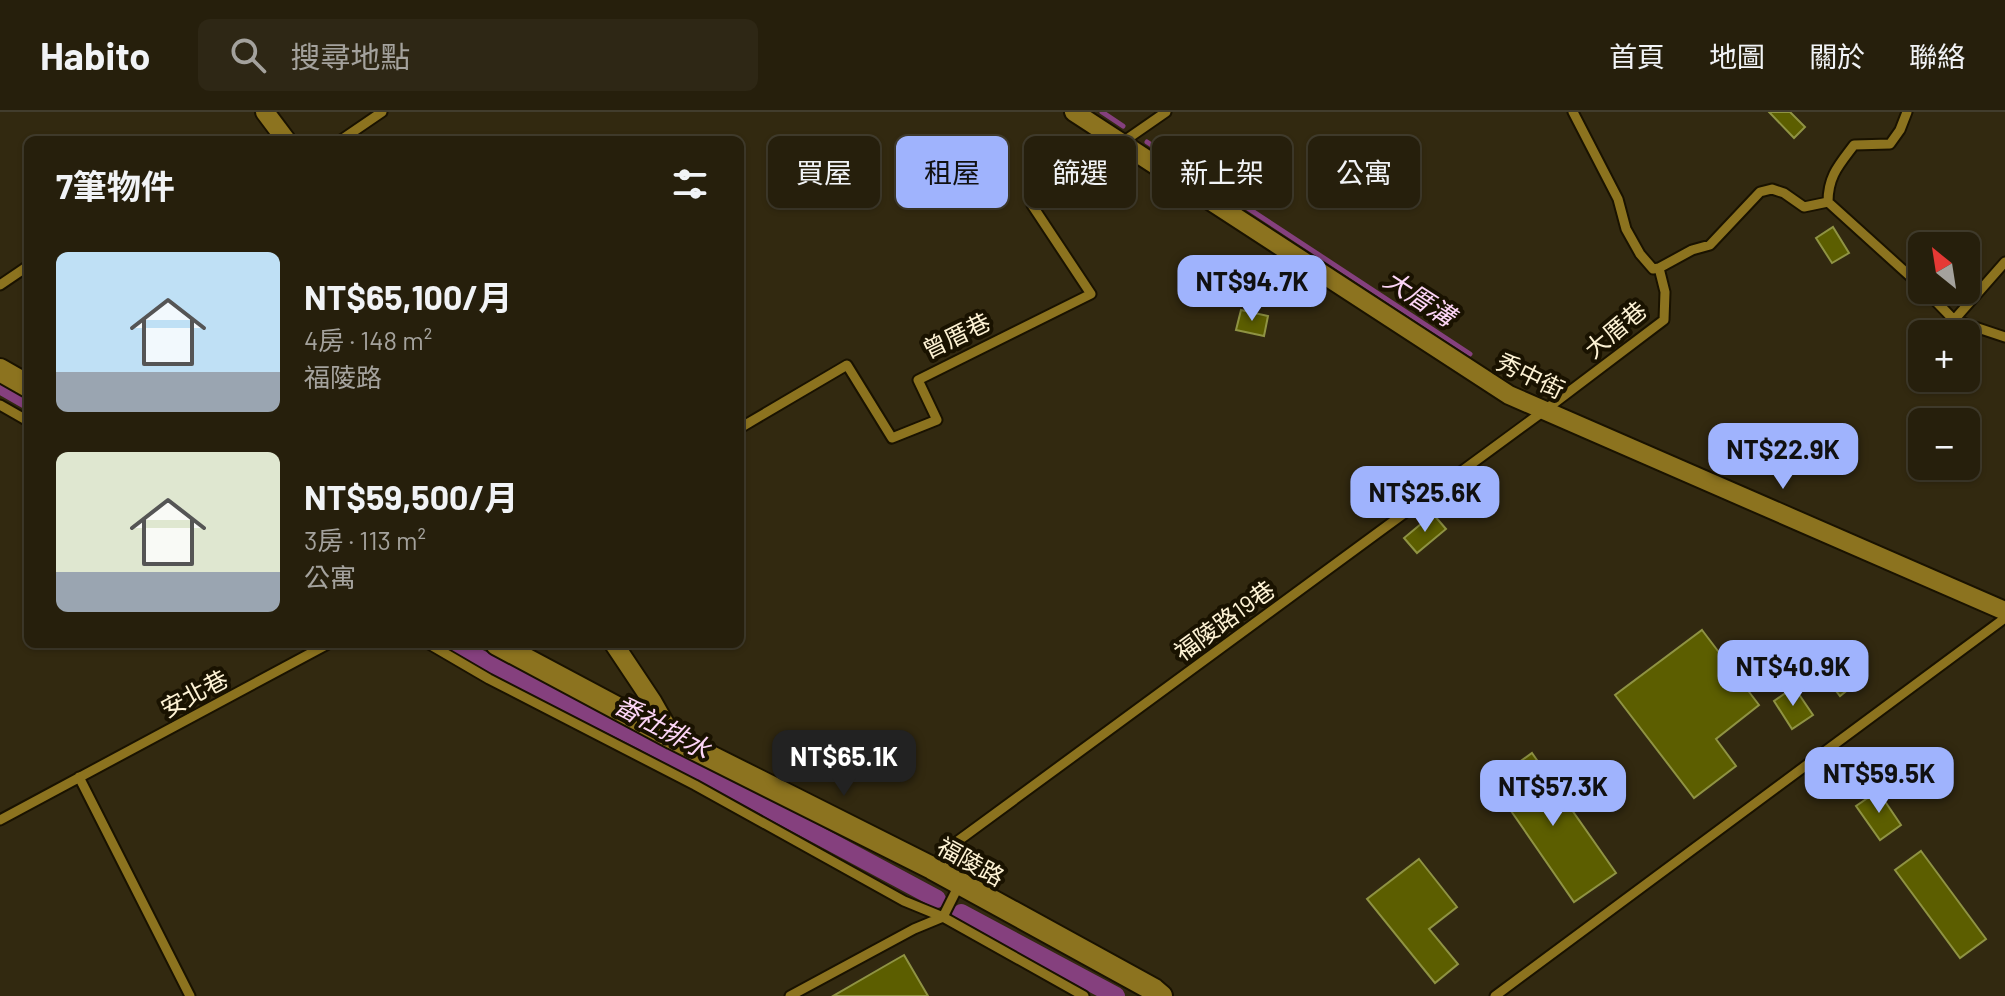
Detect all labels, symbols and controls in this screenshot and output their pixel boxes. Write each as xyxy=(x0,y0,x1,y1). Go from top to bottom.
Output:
search box xyxy=(198,19,758,91)
text: Habito xyxy=(40,32,150,78)
icon: search xyxy=(226,33,270,77)
text: 搜尋地點 xyxy=(290,38,410,74)
text: 首頁 xyxy=(1609,39,1665,73)
text: 地圖 xyxy=(1709,39,1765,73)
text: 關於 xyxy=(1809,39,1865,73)
text: 聯絡 xyxy=(1909,39,1965,73)
chip: 買屋 xyxy=(768,136,880,208)
chip: 租屋 xyxy=(896,136,1008,208)
chip: 篩選 xyxy=(1024,136,1136,208)
chip: 新上架 xyxy=(1152,136,1292,208)
chip: 公寓 xyxy=(1308,136,1420,208)
icon: filters xyxy=(668,162,712,206)
text: 7筆物件 xyxy=(56,165,175,206)
north arrow xyxy=(1908,232,1980,304)
map controls xyxy=(1908,232,1980,480)
pin: NT$94.7K xyxy=(1169,255,1335,323)
water label: 大厝溝 xyxy=(1379,263,1464,333)
text: NT$94.7K xyxy=(1195,265,1309,296)
text: NT$65,100/月 xyxy=(304,276,512,317)
icon: home xyxy=(120,284,216,380)
street label: 大厝巷 xyxy=(1578,295,1652,363)
street label: 曾厝巷 xyxy=(917,306,995,364)
button: + xyxy=(1908,320,1980,392)
text: 4房 · 148 m² xyxy=(304,324,432,355)
street label: 秀中街 xyxy=(1492,346,1570,404)
text: 福陵路 xyxy=(304,361,382,392)
button: − xyxy=(1908,408,1980,480)
pin: NT$22.9K xyxy=(1700,423,1866,491)
text: NT$22.9K xyxy=(1726,433,1840,464)
pin: NT$25.6K xyxy=(1342,466,1508,534)
text: NT$59,500/月 xyxy=(304,476,519,517)
text: NT$25.6K xyxy=(1368,476,1482,507)
icon: home xyxy=(120,484,216,580)
text: 3房 · 113 m² xyxy=(304,524,426,555)
text: 公寓 xyxy=(304,561,356,592)
street label: 福陵路19巷 xyxy=(1168,574,1280,666)
pin: NT$40.9K xyxy=(1710,640,1876,708)
text: NT$40.9K xyxy=(1735,650,1851,681)
street label: 安北巷 xyxy=(155,663,233,723)
water label: 番社排水 xyxy=(610,688,717,765)
pin: NT$65.1K xyxy=(761,730,927,798)
text: NT$65.1K xyxy=(790,740,898,771)
pin: NT$59.5K xyxy=(1796,747,1962,815)
text: NT$59.5K xyxy=(1823,757,1935,788)
pin: NT$57.3K xyxy=(1470,760,1636,828)
text: NT$57.3K xyxy=(1498,770,1608,801)
street label: 福陵路 xyxy=(932,831,1010,891)

